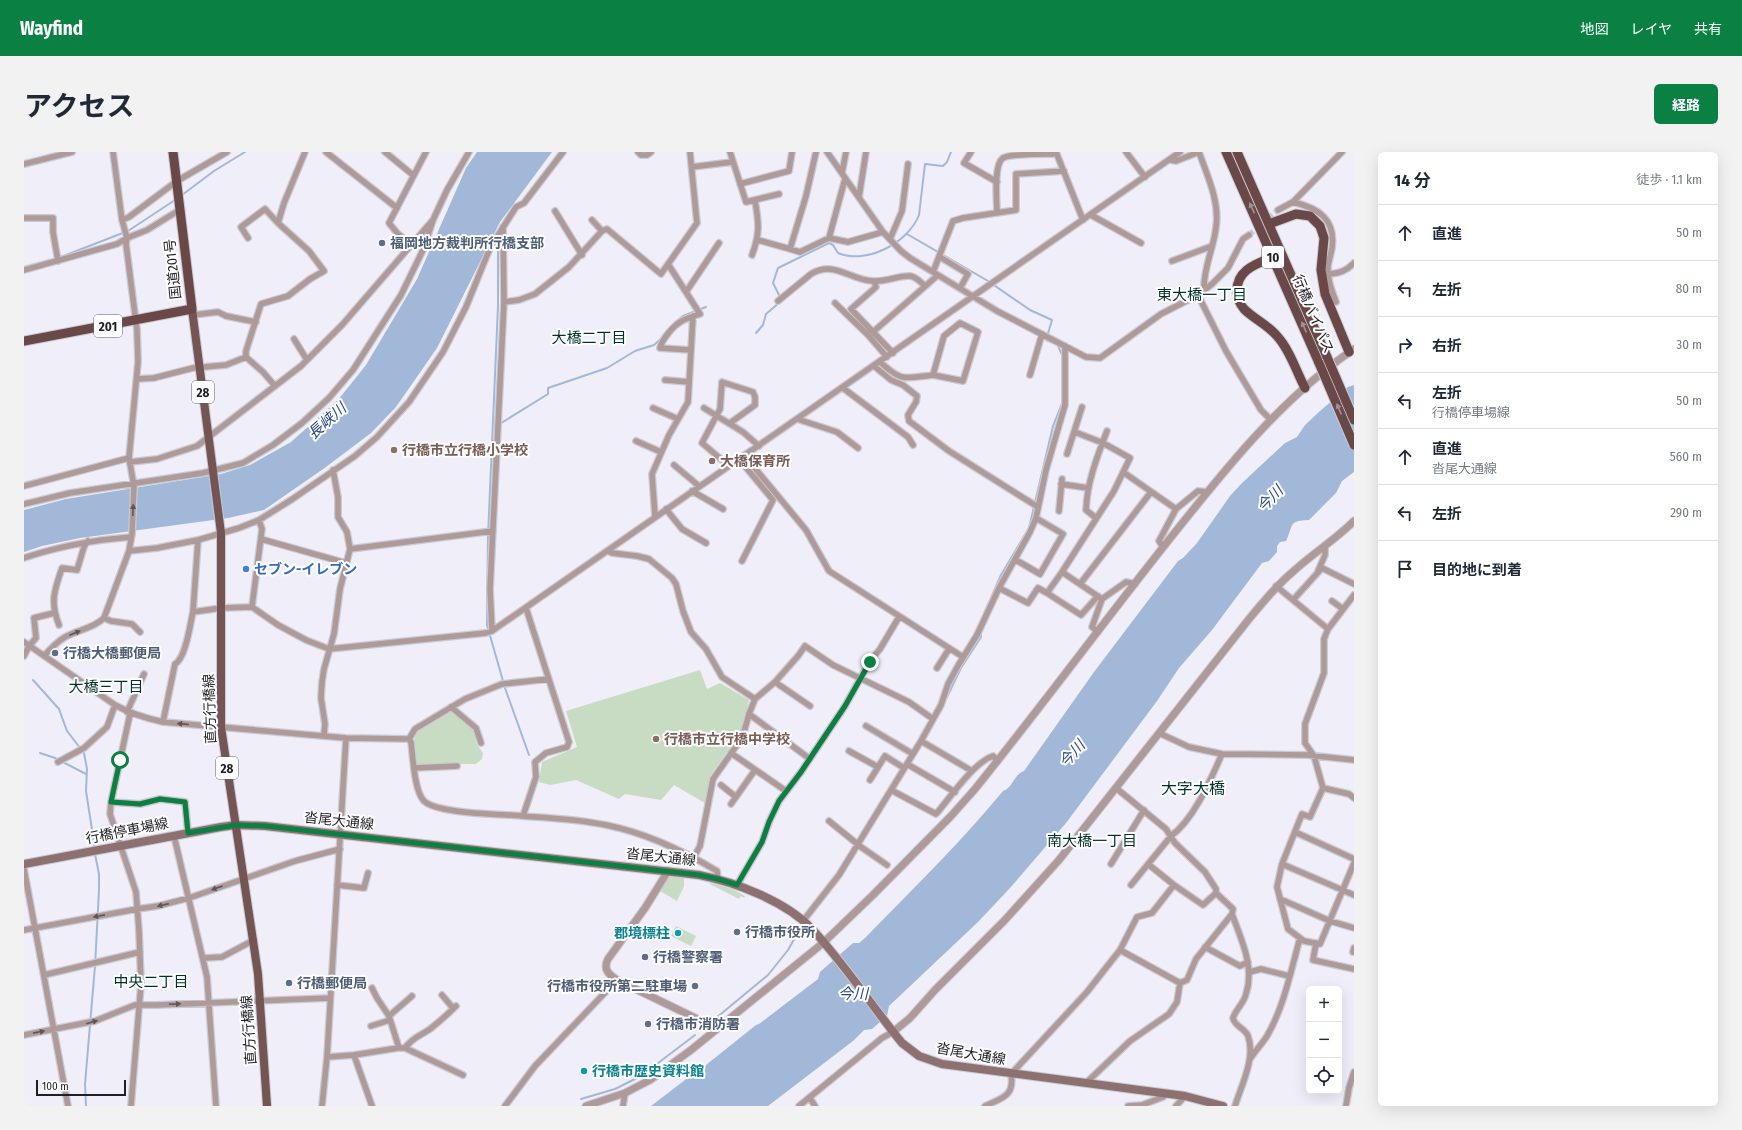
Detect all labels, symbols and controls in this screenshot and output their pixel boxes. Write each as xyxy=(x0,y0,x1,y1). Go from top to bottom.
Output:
text: Wayfind xyxy=(20,17,83,40)
text: 地図 xyxy=(1580,21,1608,38)
text: レイヤ xyxy=(1630,21,1672,38)
text: 共有 xyxy=(1694,21,1722,38)
button: 経路 xyxy=(1654,84,1718,124)
text: アクセス xyxy=(24,90,135,123)
text: 14 分 xyxy=(1394,170,1430,191)
text: 徒歩 · 1.1 km xyxy=(1636,172,1702,187)
one-way arrow xyxy=(1249,203,1255,214)
icon: ahead xyxy=(1394,222,1416,244)
text: 直進 xyxy=(1432,225,1462,243)
text: 50 m xyxy=(1676,225,1702,240)
place label: 福岡地方裁判所行橋支部 xyxy=(390,235,544,252)
street label: 国道201号 xyxy=(161,238,185,300)
marker: 福岡地方裁判所行橋支部 xyxy=(377,238,387,248)
road number: 10 xyxy=(1262,246,1284,268)
street label: 行橋バイパス xyxy=(1289,272,1337,356)
icon: left xyxy=(1394,278,1416,300)
text: 左折 xyxy=(1432,281,1462,299)
text: 80 m xyxy=(1676,281,1702,296)
district label: 東大橋一丁目 xyxy=(1157,286,1247,304)
road number: 201 xyxy=(94,315,122,337)
one-way arrow xyxy=(1301,322,1307,333)
district label: 大橋二丁目 xyxy=(551,329,627,347)
icon: right xyxy=(1394,334,1416,356)
text: 右折 xyxy=(1432,337,1462,355)
text: 30 m xyxy=(1676,337,1702,352)
road number: 28 xyxy=(192,381,214,403)
text: 左折 xyxy=(1432,384,1462,402)
icon: left xyxy=(1394,390,1416,412)
text: 50 m xyxy=(1676,393,1702,408)
water label: 長峡川 xyxy=(304,398,351,443)
one-way arrow xyxy=(1336,403,1342,414)
text: 行橋停車場線 xyxy=(1432,405,1510,420)
text: 直進 xyxy=(1432,440,1462,458)
place label: 行橋市立行橋小学校 xyxy=(402,442,528,459)
marker: 行橋市立行橋小学校 xyxy=(389,445,399,455)
icon: ahead xyxy=(1394,446,1416,468)
text: 560 m xyxy=(1670,449,1702,464)
place label: 大橋保育所 xyxy=(720,453,790,470)
marker: 大橋保育所 xyxy=(707,456,717,466)
text: 沓尾大通線 xyxy=(1432,461,1497,476)
water label: 今川 xyxy=(1253,481,1288,516)
icon: left xyxy=(1394,502,1416,524)
one-way arrow xyxy=(129,504,136,516)
text: 左折 xyxy=(1432,505,1462,523)
text: 290 m xyxy=(1670,505,1702,520)
icon: arrive xyxy=(1394,558,1416,580)
place label: セブン-イレブン xyxy=(254,561,357,578)
text: 目的地に到着 xyxy=(1432,561,1522,579)
marker: セブン-イレブン xyxy=(241,564,251,574)
one-way arrow xyxy=(70,630,81,636)
place label: 行橋大橋郵便局 xyxy=(63,645,161,662)
marker: 行橋大橋郵便局 xyxy=(50,648,60,658)
route end xyxy=(861,653,879,671)
street label: 直方行橋線 xyxy=(200,674,220,744)
district label: 大橋三丁目 xyxy=(68,678,144,696)
one-way arrow xyxy=(177,720,189,727)
place label: 行橋市立行橋中学校 xyxy=(664,731,790,748)
marker: 行橋市立行橋中学校 xyxy=(651,734,661,744)
water label: 今川 xyxy=(1055,735,1090,771)
route start xyxy=(111,751,129,769)
road number: 28 xyxy=(216,757,238,779)
district label: 大字大橋 xyxy=(1161,779,1225,798)
street label: 沓尾大通線 xyxy=(303,809,375,833)
street label: 行橋停車場線 xyxy=(84,815,170,847)
district label: 南大橋一丁目 xyxy=(1047,832,1137,850)
street label: 沓尾大通線 xyxy=(625,845,697,869)
one-way arrow xyxy=(210,886,222,892)
one-way arrow xyxy=(157,902,169,908)
one-way arrow xyxy=(92,913,105,919)
place label: 行橋市役所 xyxy=(745,924,815,941)
place label: 郡境標柱 xyxy=(614,925,670,942)
marker: 行橋市役所 xyxy=(732,927,742,937)
marker: 郡境標柱 xyxy=(673,928,683,938)
place label: 行橋警察署 xyxy=(653,949,723,966)
marker: 行橋警察署 xyxy=(640,952,650,962)
district label: 中央二丁目 xyxy=(113,973,189,991)
place label: 行橋郵便局 xyxy=(297,975,367,992)
marker: 行橋郵便局 xyxy=(284,978,294,988)
place label: 行橋市役所第二駐車場 xyxy=(547,978,687,995)
marker: 行橋市役所第二駐車場 xyxy=(690,981,700,991)
water label: 今川 xyxy=(838,985,870,1003)
map controls xyxy=(1306,986,1342,1094)
button: + xyxy=(1306,986,1342,1022)
street label: 直方行橋線 xyxy=(238,994,260,1066)
one-way arrow xyxy=(169,1001,181,1008)
place label: 行橋市消防署 xyxy=(656,1016,740,1033)
one-way arrow xyxy=(87,1019,99,1025)
marker: 行橋市消防署 xyxy=(643,1019,653,1029)
button: − xyxy=(1306,1022,1342,1058)
one-way arrow xyxy=(33,1029,45,1035)
street label: 沓尾大通線 xyxy=(935,1040,1007,1068)
button: locate xyxy=(1306,1058,1342,1094)
place label: 行橋市歴史資料館 xyxy=(592,1063,704,1080)
marker: 行橋市歴史資料館 xyxy=(579,1066,589,1076)
scale bar xyxy=(36,1078,126,1097)
text: 100 m xyxy=(42,1080,69,1093)

